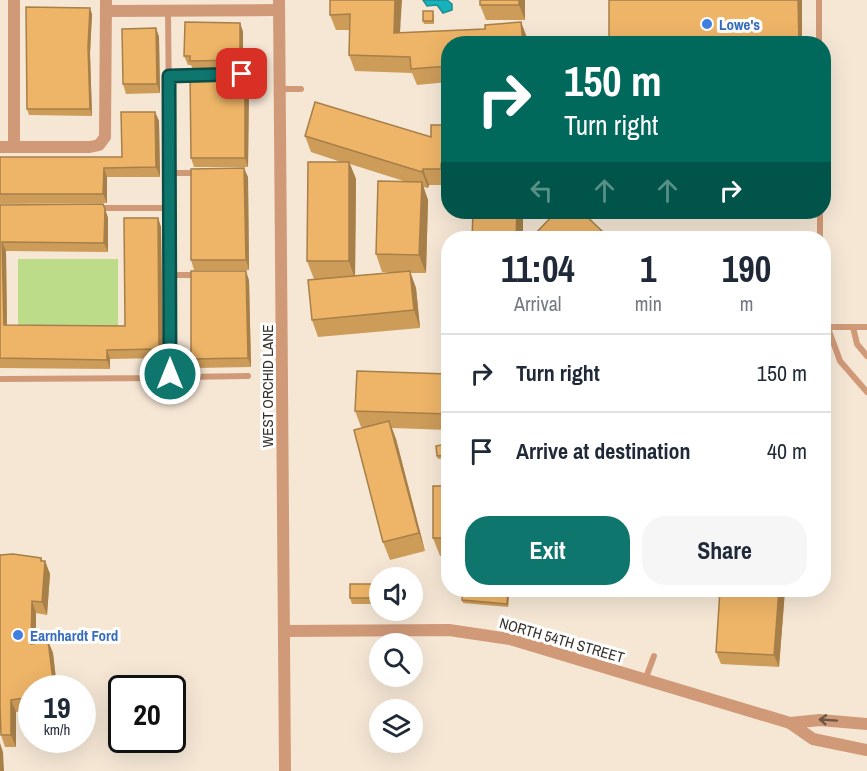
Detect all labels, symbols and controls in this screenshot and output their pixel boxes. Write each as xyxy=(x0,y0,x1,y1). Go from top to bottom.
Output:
place label: Lowe's xyxy=(719,14,760,35)
marker: Lowe's xyxy=(700,17,714,31)
pin xyxy=(216,48,267,99)
text: 150 m xyxy=(564,53,662,109)
icon: arrive xyxy=(225,57,258,90)
icon: right xyxy=(465,60,543,138)
text: Turn right xyxy=(564,107,658,143)
icon: left xyxy=(525,174,558,207)
icon: ahead xyxy=(588,174,621,207)
icon: ahead xyxy=(651,174,684,207)
icon: right xyxy=(714,174,747,207)
text: 11:04 xyxy=(501,245,575,293)
text: 1 xyxy=(640,245,657,293)
text: 190 xyxy=(722,245,771,293)
text: Arrival xyxy=(514,290,562,317)
text: min xyxy=(635,290,662,317)
text: m xyxy=(740,290,753,317)
street label: WEST ORCHID LANE xyxy=(257,325,278,447)
position arrow xyxy=(138,342,202,406)
icon: right xyxy=(465,357,498,390)
text: Turn right xyxy=(516,358,600,388)
text: 150 m xyxy=(757,358,807,388)
icon: arrive xyxy=(465,435,498,468)
text: Arrive at destination xyxy=(516,436,690,466)
text: 40 m xyxy=(767,436,807,466)
button: Exit xyxy=(465,516,630,585)
button: Share xyxy=(642,516,807,585)
map controls xyxy=(369,567,423,753)
button: sound xyxy=(369,567,423,621)
street label: NORTH 54TH STREET xyxy=(497,612,627,668)
place label: Earnhardt Ford xyxy=(30,625,118,646)
marker: Earnhardt Ford xyxy=(11,628,25,642)
button: search xyxy=(369,633,423,687)
speed limit sign: 20 xyxy=(108,675,186,753)
text: 19 xyxy=(43,687,71,727)
button: layers xyxy=(369,699,423,753)
one-way arrow xyxy=(819,715,839,726)
text: km/h xyxy=(44,719,70,740)

